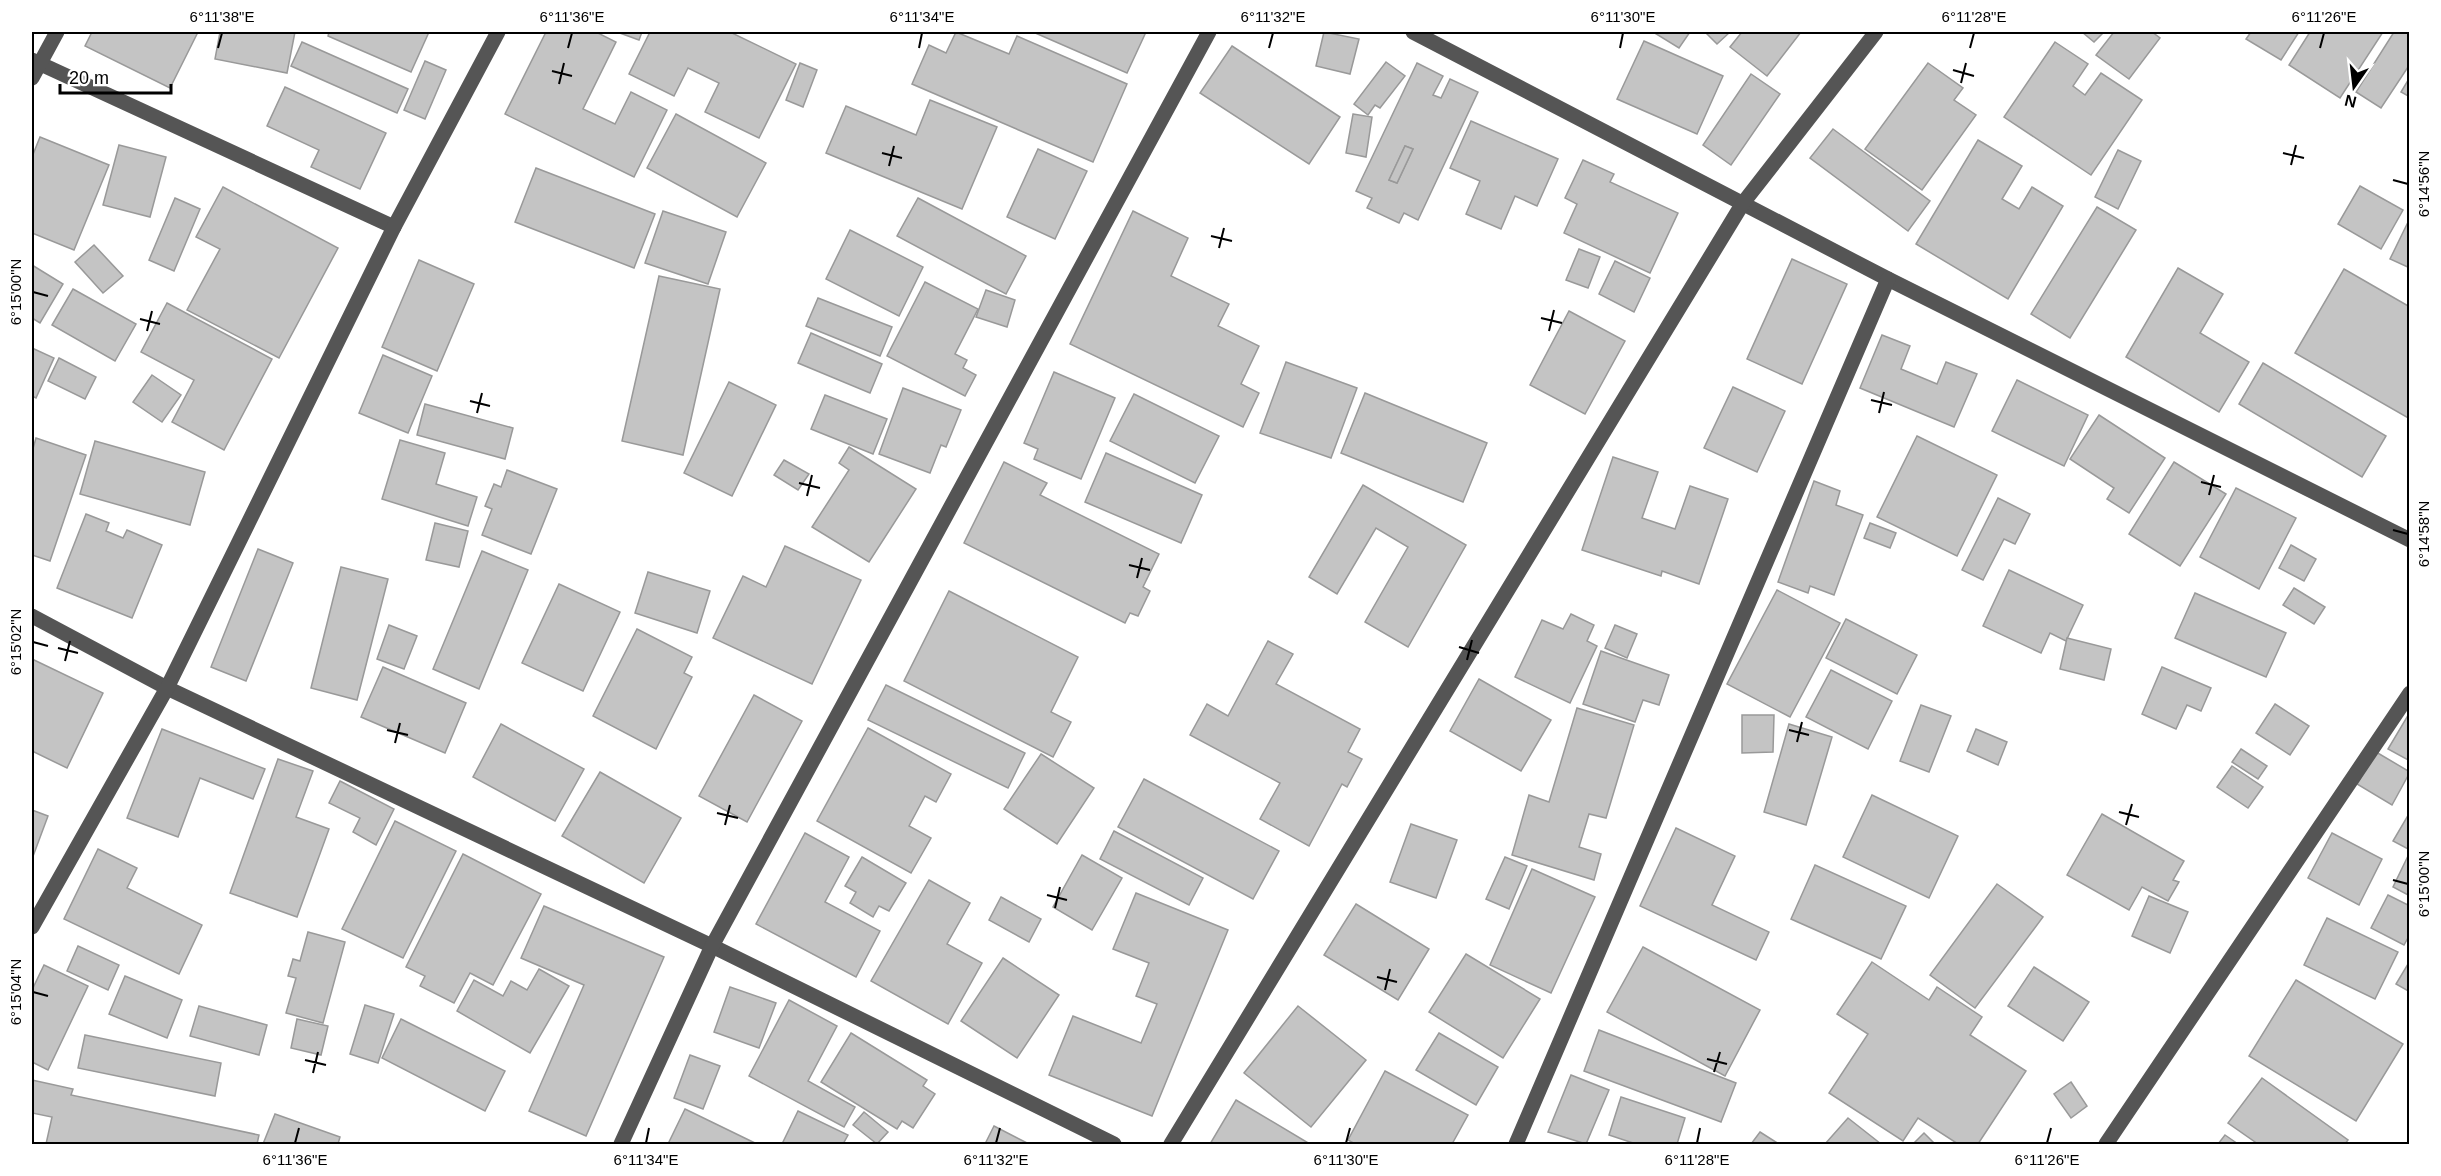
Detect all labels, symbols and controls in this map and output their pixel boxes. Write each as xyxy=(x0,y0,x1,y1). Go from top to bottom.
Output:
text: 6°11'38"E xyxy=(190,8,254,25)
text: 6°11'36"E xyxy=(540,8,604,25)
text: 6°11'34"E xyxy=(890,8,954,25)
text: 6°11'32"E xyxy=(1241,8,1305,25)
text: 6°11'30"E xyxy=(1591,8,1655,25)
text: 6°11'28"E xyxy=(1942,8,2006,25)
text: 6°11'26"E xyxy=(2292,8,2356,25)
scale bar xyxy=(60,57,171,95)
north arrow xyxy=(2324,57,2384,117)
text: 20 m xyxy=(69,68,109,88)
text: N xyxy=(2343,91,2358,111)
text: 6°14'56"N xyxy=(2415,151,2432,217)
text: 6°15'00"N xyxy=(7,259,24,325)
text: 6°14'58"N xyxy=(2415,501,2432,567)
text: 6°15'02"N xyxy=(7,609,24,675)
text: 6°15'00"N xyxy=(2415,851,2432,917)
text: 6°15'04"N xyxy=(7,959,24,1025)
text: 6°11'36"E xyxy=(263,1151,327,1168)
text: 6°11'34"E xyxy=(614,1151,678,1168)
text: 6°11'32"E xyxy=(964,1151,1028,1168)
text: 6°11'30"E xyxy=(1314,1151,1378,1168)
text: 6°11'28"E xyxy=(1665,1151,1729,1168)
text: 6°11'26"E xyxy=(2015,1151,2079,1168)

